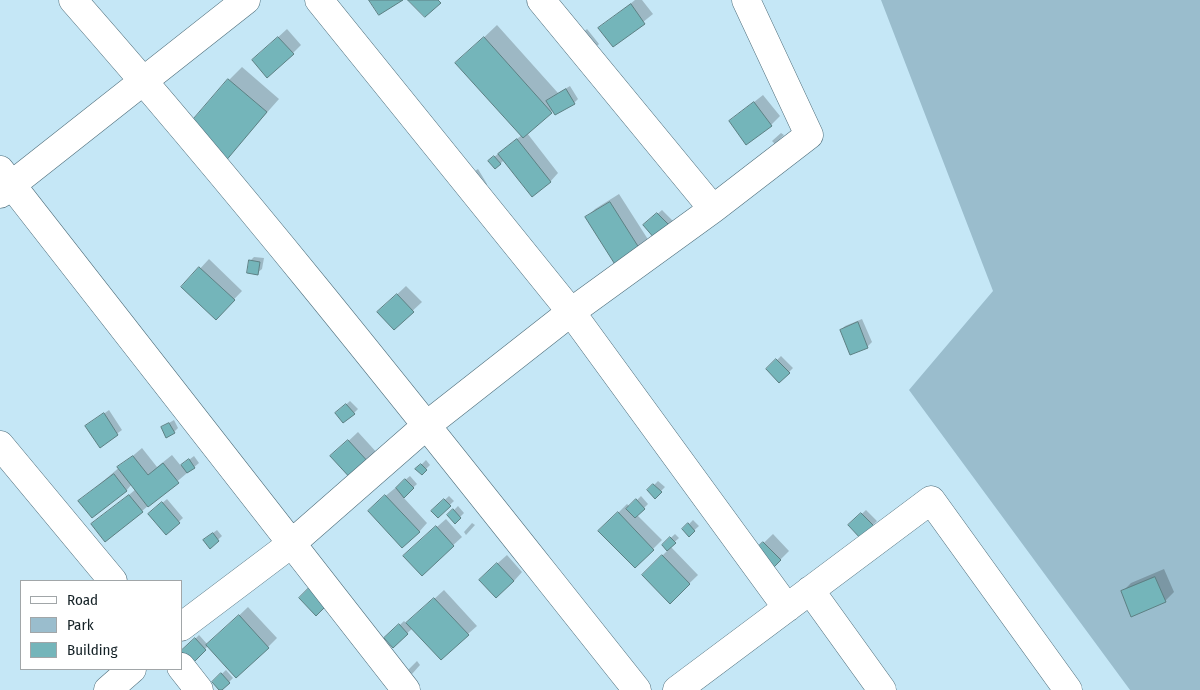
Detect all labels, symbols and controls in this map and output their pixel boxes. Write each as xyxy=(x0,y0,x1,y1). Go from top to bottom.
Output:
legend xyxy=(20,580,182,670)
text: Road xyxy=(67,591,98,609)
text: Park xyxy=(67,616,94,634)
text: Building xyxy=(67,641,118,659)

